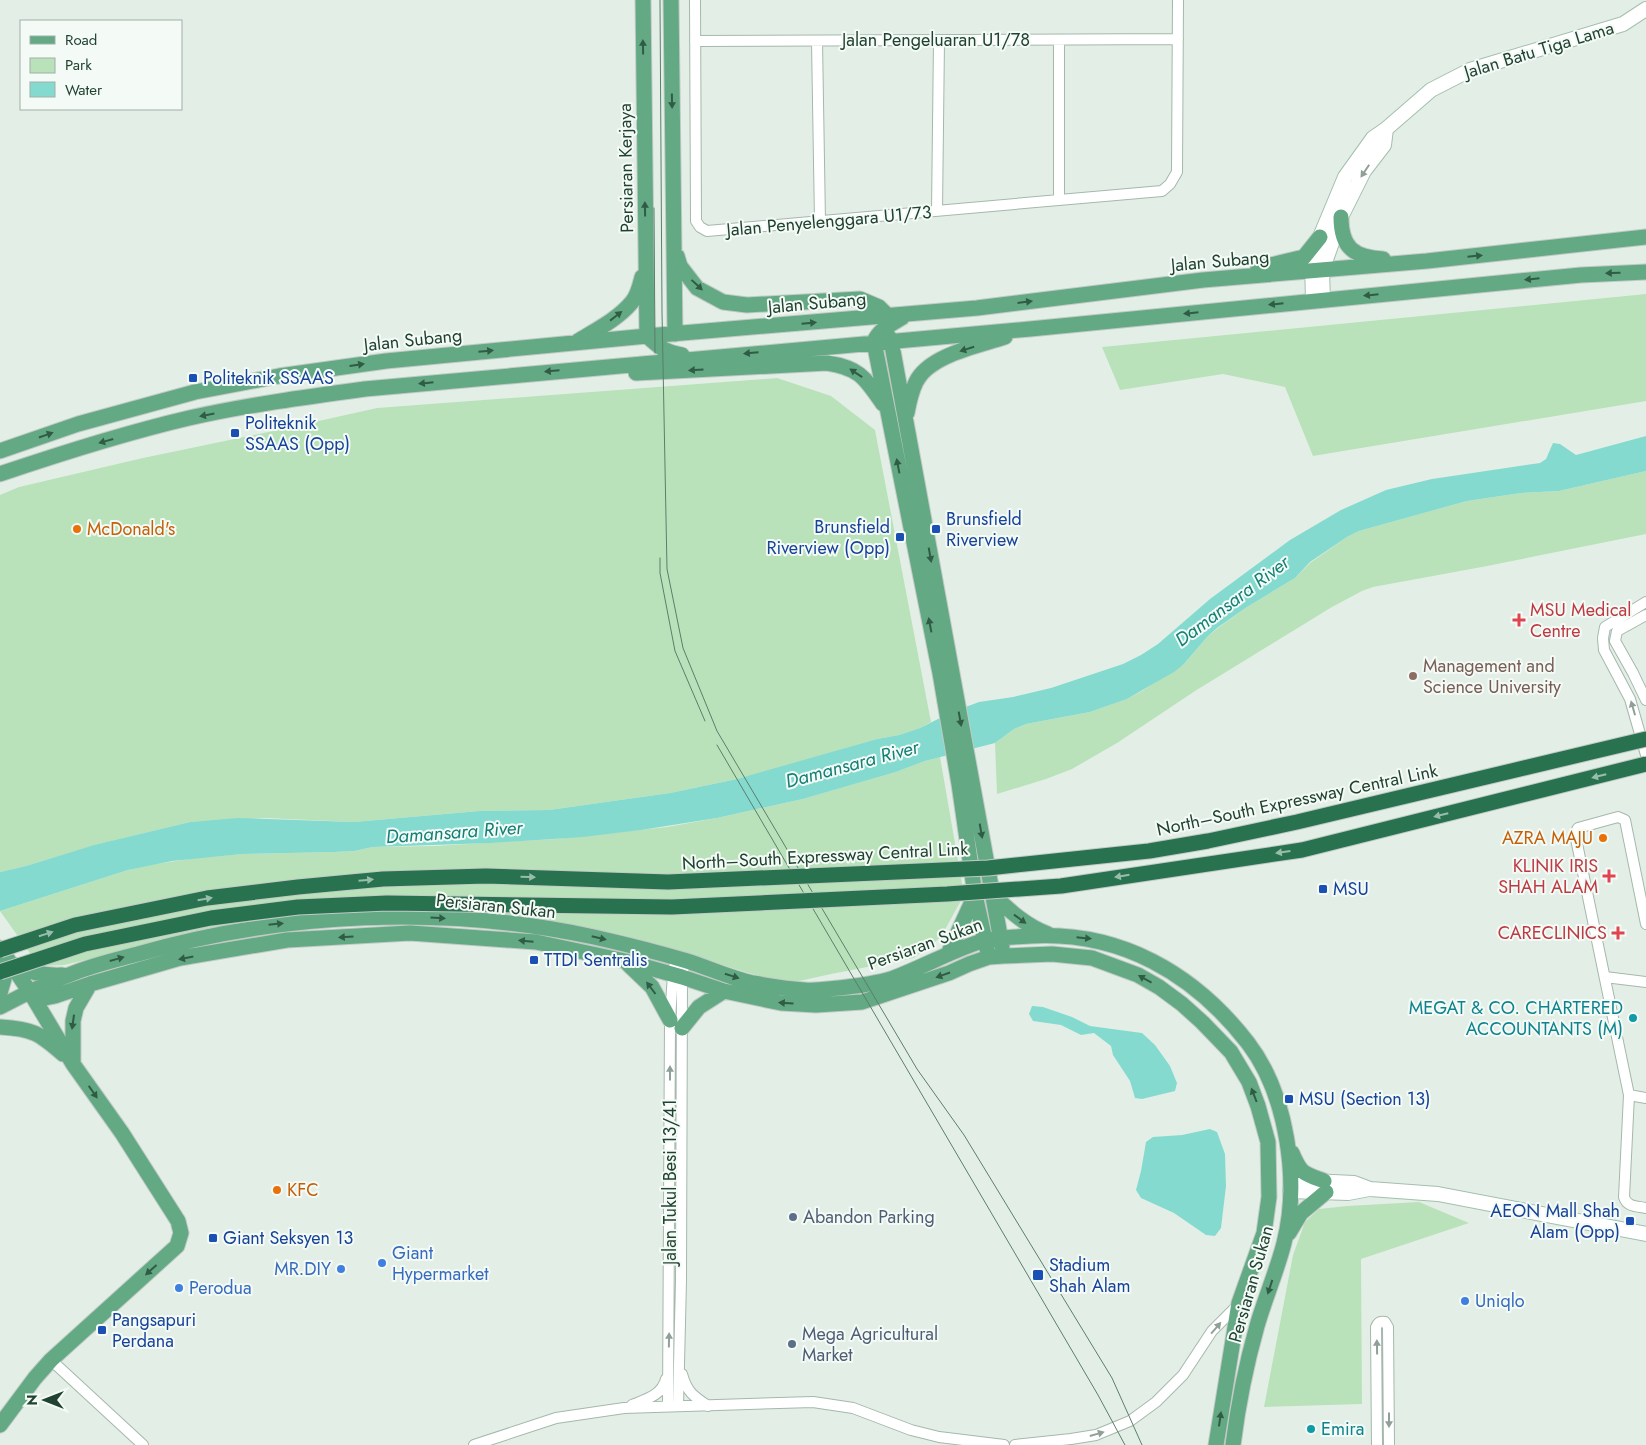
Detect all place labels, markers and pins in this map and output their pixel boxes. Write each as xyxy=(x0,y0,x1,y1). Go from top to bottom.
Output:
place label: Politeknik SSAAS xyxy=(203,365,334,391)
marker: Politeknik SSAAS xyxy=(187,372,199,384)
place label: Politeknik SSAAS (Opp) xyxy=(245,410,350,457)
marker: Politeknik SSAAS (Opp) xyxy=(229,427,241,439)
place label: Brunsfield Riverview xyxy=(946,506,1022,553)
place label: Brunsfield Riverview (Opp) xyxy=(766,514,890,561)
place label: McDonald's xyxy=(87,516,175,542)
marker: McDonald's xyxy=(71,523,83,535)
marker: Brunsfield Riverview xyxy=(930,523,942,535)
marker: Brunsfield Riverview (Opp) xyxy=(894,531,906,543)
place label: MSU Medical Centre xyxy=(1530,597,1631,644)
marker: MSU Medical Centre xyxy=(1512,613,1526,627)
place label: Management and Science University xyxy=(1423,653,1561,700)
marker: Management and Science University xyxy=(1407,670,1419,682)
place label: AZRA MAJU xyxy=(1502,825,1593,851)
marker: AZRA MAJU xyxy=(1597,832,1609,844)
place label: KLINIK IRIS SHAH ALAM xyxy=(1498,853,1598,900)
marker: KLINIK IRIS SHAH ALAM xyxy=(1602,869,1616,883)
place label: MSU xyxy=(1333,876,1369,902)
marker: MSU xyxy=(1317,883,1329,895)
place label: CARECLINICS xyxy=(1498,920,1607,946)
marker: CARECLINICS xyxy=(1611,926,1625,940)
place label: TTDI Sentralis xyxy=(544,947,647,973)
marker: TTDI Sentralis xyxy=(528,954,540,966)
place label: MEGAT & CO. CHARTERED ACCOUNTANTS (M) xyxy=(1409,995,1623,1042)
marker: MEGAT & CO. CHARTERED ACCOUNTANTS (M) xyxy=(1627,1012,1639,1024)
place label: MSU (Section 13) xyxy=(1299,1086,1431,1112)
marker: MSU (Section 13) xyxy=(1283,1093,1295,1105)
place label: KFC xyxy=(287,1177,319,1203)
marker: KFC xyxy=(271,1184,283,1196)
place label: AEON Mall Shah Alam (Opp) xyxy=(1490,1198,1620,1245)
place label: Abandon Parking xyxy=(803,1204,935,1230)
marker: Abandon Parking xyxy=(787,1211,799,1223)
marker: AEON Mall Shah Alam (Opp) xyxy=(1624,1215,1636,1227)
place label: Giant Seksyen 13 xyxy=(223,1225,354,1251)
marker: Giant Seksyen 13 xyxy=(207,1232,219,1244)
place label: Giant Hypermarket xyxy=(392,1240,489,1287)
place label: Stadium Shah Alam xyxy=(1049,1252,1131,1299)
place label: MR.DIY xyxy=(274,1256,332,1282)
marker: Giant Hypermarket xyxy=(376,1257,388,1269)
marker: MR.DIY xyxy=(335,1263,347,1275)
marker: Stadium Shah Alam xyxy=(1031,1268,1045,1282)
place label: Perodua xyxy=(189,1275,252,1301)
marker: Perodua xyxy=(173,1282,185,1294)
place label: Uniqlo xyxy=(1475,1288,1525,1314)
marker: Uniqlo xyxy=(1459,1295,1471,1307)
place label: Pangsapuri Perdana xyxy=(112,1307,196,1354)
place label: Mega Agricultural Market xyxy=(802,1321,938,1368)
marker: Pangsapuri Perdana xyxy=(96,1324,108,1336)
marker: Mega Agricultural Market xyxy=(786,1338,798,1350)
place label: Emira xyxy=(1321,1416,1364,1442)
marker: Emira xyxy=(1305,1423,1317,1435)

